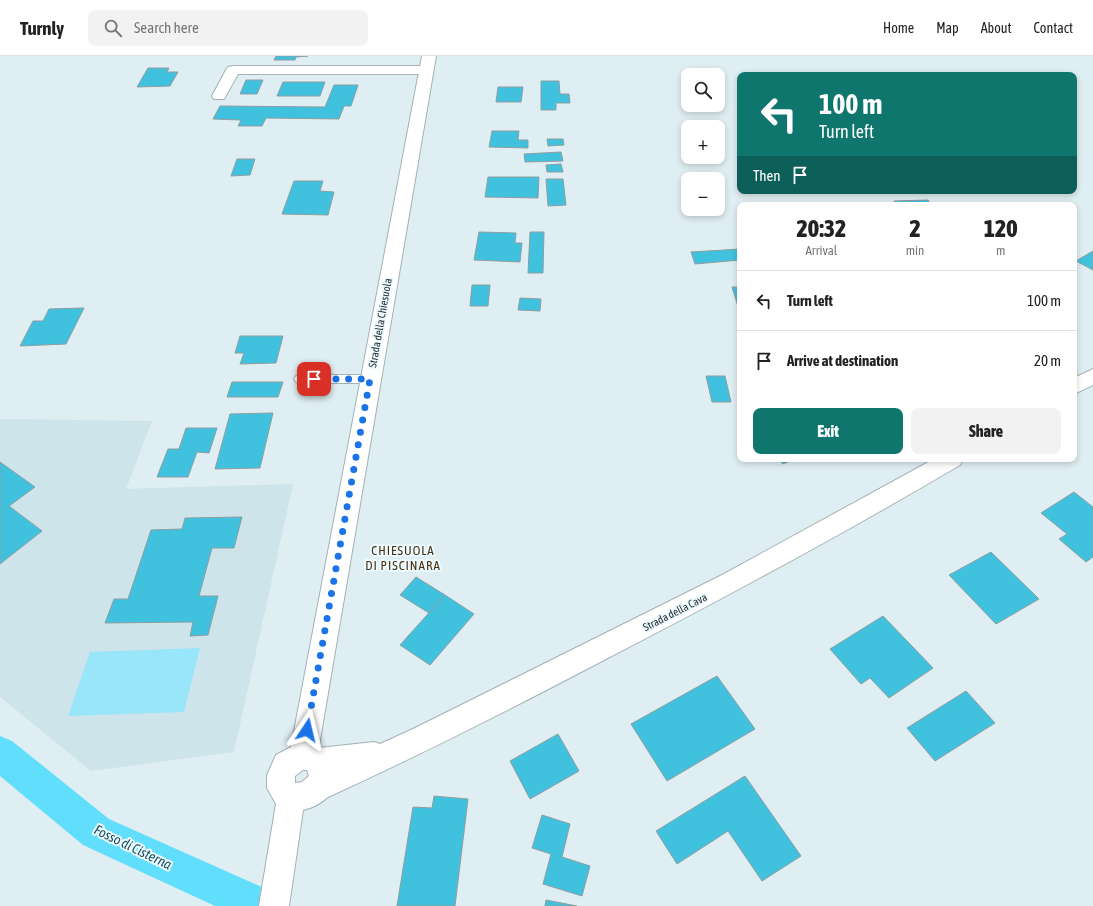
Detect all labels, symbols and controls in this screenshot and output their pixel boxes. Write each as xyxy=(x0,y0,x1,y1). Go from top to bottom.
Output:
search box xyxy=(88,10,368,46)
text: Turnly xyxy=(20,17,64,39)
icon: search xyxy=(102,17,124,39)
text: Search here xyxy=(134,19,199,36)
text: Home xyxy=(883,20,914,36)
text: Map xyxy=(936,20,959,36)
text: About xyxy=(981,20,1012,36)
text: Contact xyxy=(1034,20,1073,36)
map controls xyxy=(681,68,725,216)
button: search xyxy=(681,68,725,112)
icon: left xyxy=(753,88,805,140)
text: 100 m xyxy=(819,88,882,120)
button: + xyxy=(681,120,725,164)
text: Turn left xyxy=(819,121,874,142)
icon: arrive xyxy=(789,164,811,186)
text: Then xyxy=(753,167,781,184)
button: − xyxy=(681,172,725,216)
text: 20:32 xyxy=(796,215,846,242)
text: 2 xyxy=(909,215,921,242)
text: 120 xyxy=(984,215,1018,242)
text: Arrival xyxy=(805,243,837,258)
text: min xyxy=(906,243,924,258)
text: m xyxy=(996,243,1005,258)
street label: Strada della Chiesuola xyxy=(366,277,394,369)
icon: left xyxy=(753,290,775,312)
text: Turn left xyxy=(787,292,833,309)
text: 100 m xyxy=(1027,292,1061,309)
icon: arrive xyxy=(753,350,775,372)
text: Arrive at destination xyxy=(787,352,898,369)
text: 20 m xyxy=(1034,352,1061,369)
pin xyxy=(297,362,331,396)
icon: arrive xyxy=(303,368,325,390)
button: Exit xyxy=(753,408,903,454)
button: Share xyxy=(911,408,1061,454)
district label: CHIESUOLA DI PISCINARA xyxy=(365,543,441,573)
street label: Strada della Cava xyxy=(641,591,709,633)
position arrow xyxy=(286,709,328,751)
water label: Fosso di Cisterna xyxy=(92,821,175,873)

